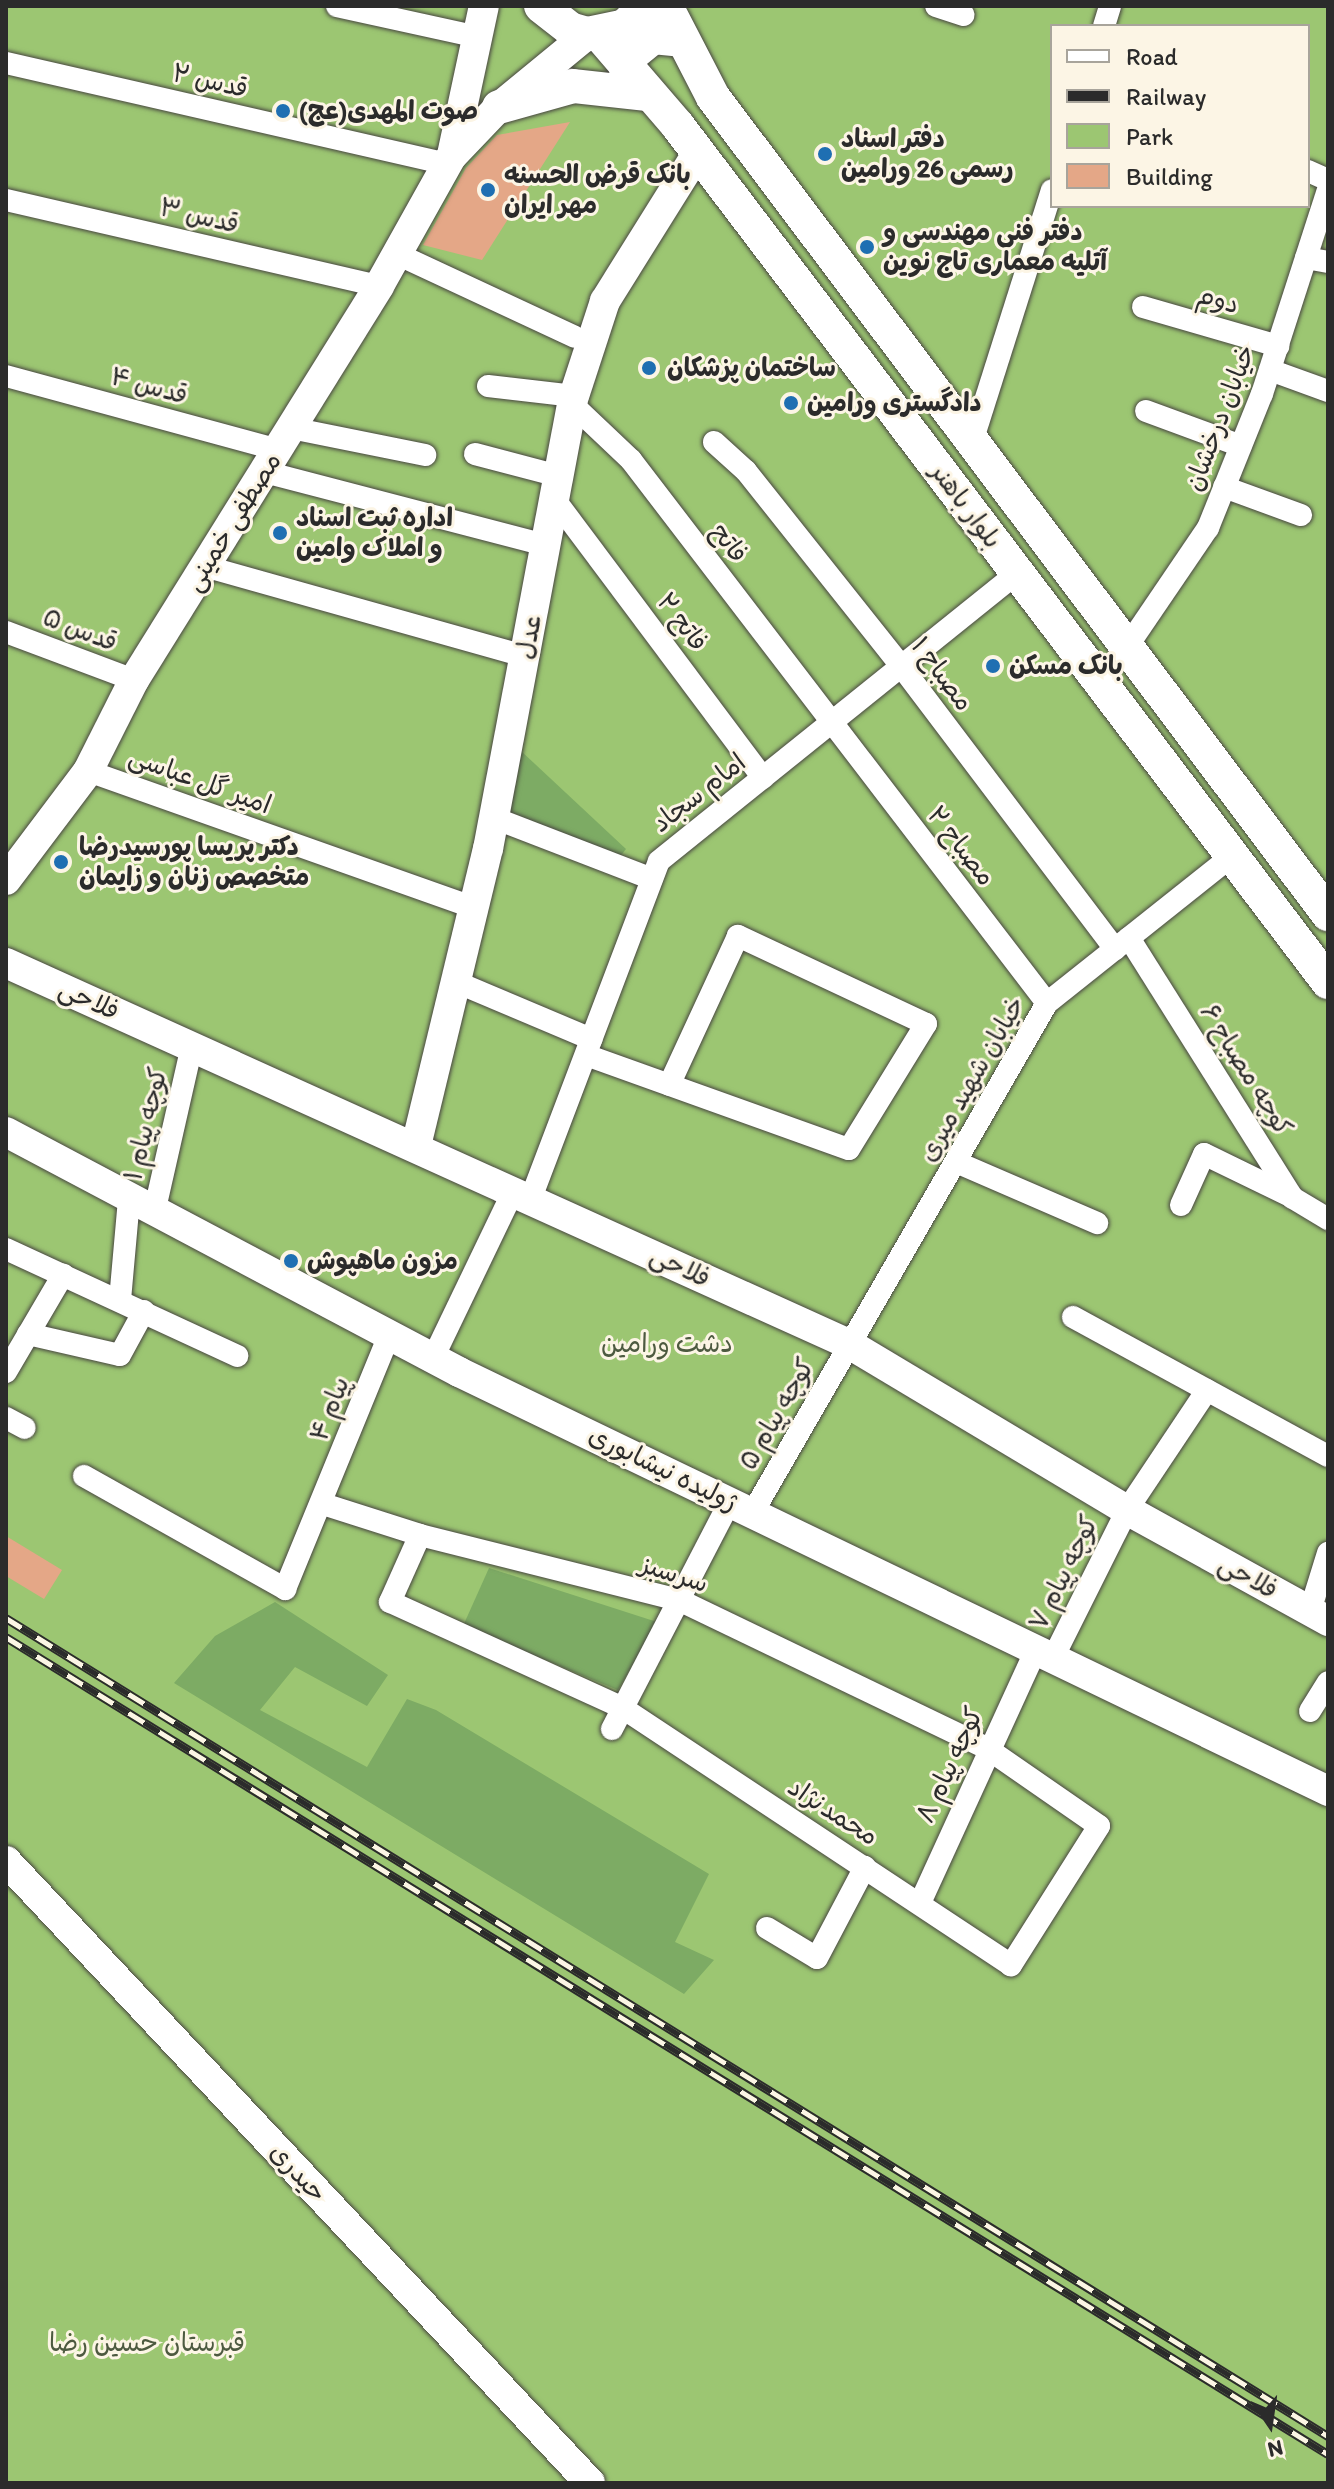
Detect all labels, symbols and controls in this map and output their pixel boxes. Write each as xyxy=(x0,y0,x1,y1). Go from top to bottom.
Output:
legend xyxy=(1050,24,1310,208)
text: Road xyxy=(1126,42,1178,71)
street label: قدس ۲ xyxy=(169,57,251,105)
text: Railway xyxy=(1126,82,1206,111)
place label: صوت المهدی(عج) xyxy=(299,95,478,127)
marker: صوت المهدی(عج) xyxy=(274,102,292,120)
text: Park xyxy=(1126,122,1173,151)
place label: دفتر اسناد رسمی 26 ورامین xyxy=(841,123,1013,184)
marker: دفتر اسناد رسمی 26 ورامین xyxy=(816,145,834,163)
place label: بانک قرض الحسنه مهر ایران xyxy=(504,159,691,220)
text: Building xyxy=(1126,162,1213,191)
marker: بانک قرض الحسنه مهر ایران xyxy=(479,181,497,199)
street label: قدس ۳ xyxy=(156,192,242,240)
place label: دفتر فنی مهندسی و آتلیه معماری تاج نوین xyxy=(883,216,1107,278)
marker: دفتر فنی مهندسی و آتلیه معماری تاج نوین xyxy=(858,238,876,256)
street label: دوم xyxy=(1193,279,1243,321)
street label: خیابان درخشان xyxy=(1178,341,1262,495)
place label: ساختمان پزشکان xyxy=(667,352,836,384)
marker: ساختمان پزشکان xyxy=(638,357,660,379)
street label: قدس ۴ xyxy=(107,361,191,411)
place label: دادگستری ورامین xyxy=(807,387,982,419)
marker: دادگستری ورامین xyxy=(782,394,800,412)
street label: مصطفی خمینی xyxy=(178,447,288,597)
street label: بلوار باهنر xyxy=(924,457,1008,555)
place label: اداره ثبت اسناد و املاک وامین xyxy=(296,502,453,564)
street label: فاتح xyxy=(704,517,754,569)
marker: اداره ثبت اسناد و املاک وامین xyxy=(271,524,289,542)
street label: فاتح ۲ xyxy=(650,587,714,657)
street label: قدس ۵ xyxy=(38,602,122,658)
street label: عدل xyxy=(509,612,549,662)
street label: مصباح ۱ xyxy=(904,631,980,717)
place label: بانک مسکن xyxy=(1009,650,1123,682)
marker: بانک مسکن xyxy=(984,657,1002,675)
street label: امیر گل عباسی xyxy=(125,741,275,821)
street label: امام سجاد xyxy=(646,747,752,839)
street label: مصباح ۲ xyxy=(920,800,1002,892)
place label: دکتر پریسا پورسیدرضا متخصص زنان و زایمان xyxy=(79,831,309,892)
marker: دکتر پریسا پورسیدرضا متخصص زنان و زایمان xyxy=(50,851,72,873)
street label: فلاحی xyxy=(54,973,124,1027)
street label: خیابان شهید میری xyxy=(912,991,1032,1167)
street label: کوچه مصباح ۶ xyxy=(1193,998,1299,1142)
street label: کوچه پیام ۱ xyxy=(118,1064,174,1184)
street label: فلاحی xyxy=(645,1240,715,1294)
place label: مزون ماهپوش xyxy=(307,1245,458,1277)
marker: مزون ماهپوش xyxy=(282,1252,300,1270)
park label: دشت ورامین xyxy=(601,1328,733,1360)
street label: کوچه پیام ۵ xyxy=(732,1353,822,1475)
street label: پیام ۴ xyxy=(303,1372,357,1446)
street label: ژولیده نیشابوری xyxy=(584,1420,742,1518)
street label: کوچه پیام ۷ xyxy=(1023,1510,1105,1636)
street label: سرسبز xyxy=(636,1548,712,1600)
street label: فلاحی xyxy=(1213,1548,1283,1606)
street label: کوچه پیام ۸ xyxy=(910,1702,990,1828)
street label: محمدنژاد xyxy=(782,1771,884,1853)
street label: حیدری xyxy=(263,2137,333,2209)
park label: قبرستان حسین رضا xyxy=(49,2327,245,2359)
north arrow xyxy=(1230,2385,1310,2465)
text: N xyxy=(1265,2434,1286,2464)

